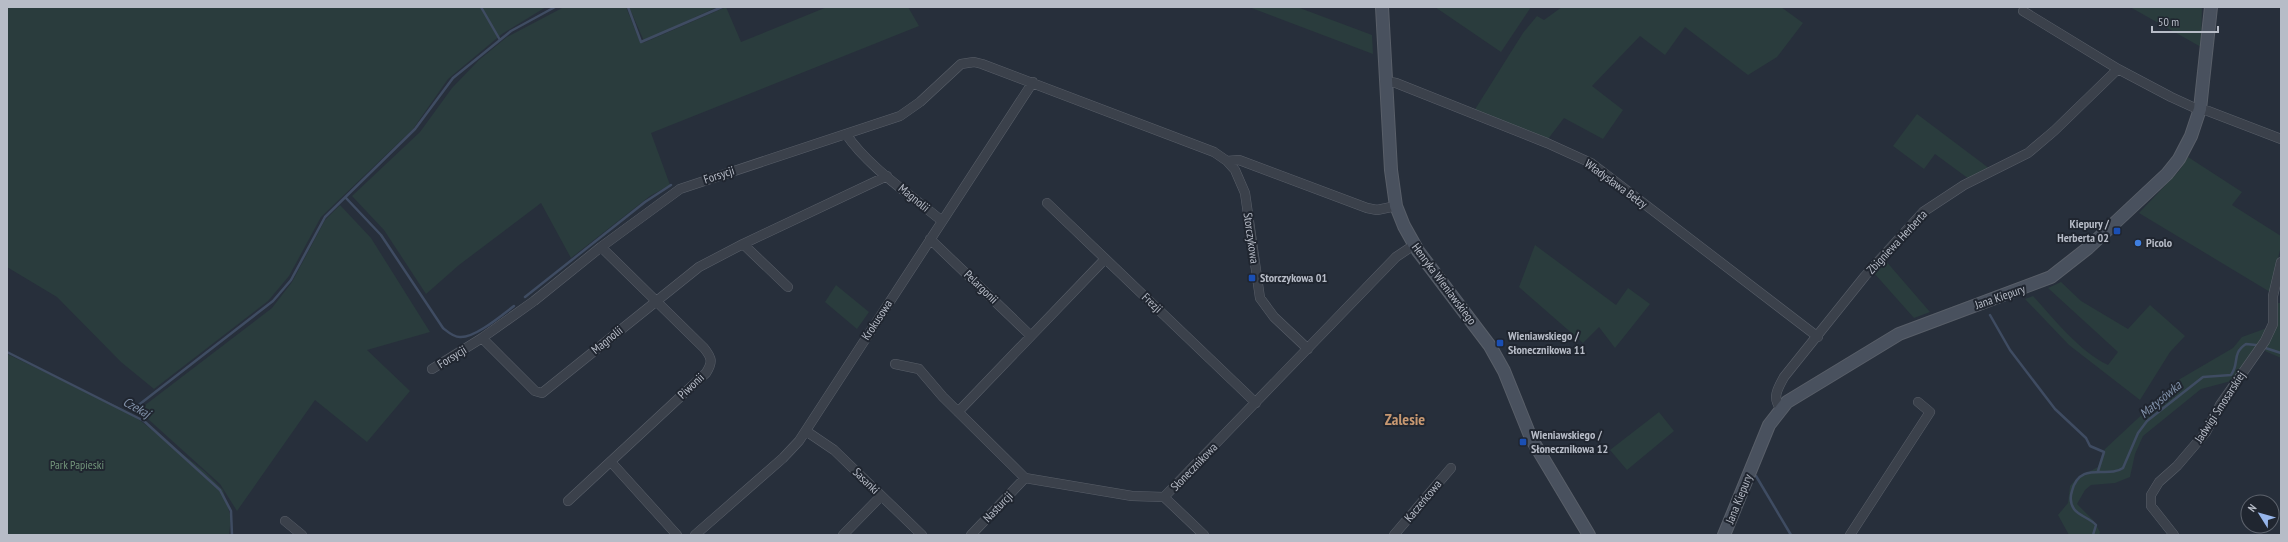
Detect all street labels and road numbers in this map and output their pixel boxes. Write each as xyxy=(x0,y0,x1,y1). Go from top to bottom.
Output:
street label: Władysława Bełzy xyxy=(1582,156,1651,212)
street label: Forsycji xyxy=(702,163,736,187)
street label: Magnolii xyxy=(896,180,933,215)
street label: Zbigniewa Herberta xyxy=(1863,206,1930,277)
street label: Storczykowa xyxy=(1241,212,1263,265)
street label: Henryka Wieniawskiego xyxy=(1409,240,1480,327)
street label: Pelargonii xyxy=(961,267,1002,307)
street label: Jana Kiepury xyxy=(1972,281,2027,312)
street label: Frezji xyxy=(1139,289,1166,316)
street label: Krokusowa xyxy=(858,297,895,343)
street label: Magnolii xyxy=(588,322,625,357)
street label: Forsycji xyxy=(434,342,469,371)
street label: Jadwigi Smosarskiej xyxy=(2190,368,2248,446)
street label: Piwonii xyxy=(674,370,707,402)
street label: Słonecznikowa xyxy=(1167,439,1220,494)
street label: Sasanki xyxy=(850,464,883,497)
street label: Jana Kiepury xyxy=(1721,471,1755,527)
street label: Kaczeńcowa xyxy=(1401,477,1445,525)
street label: Nasturcji xyxy=(980,488,1016,525)

